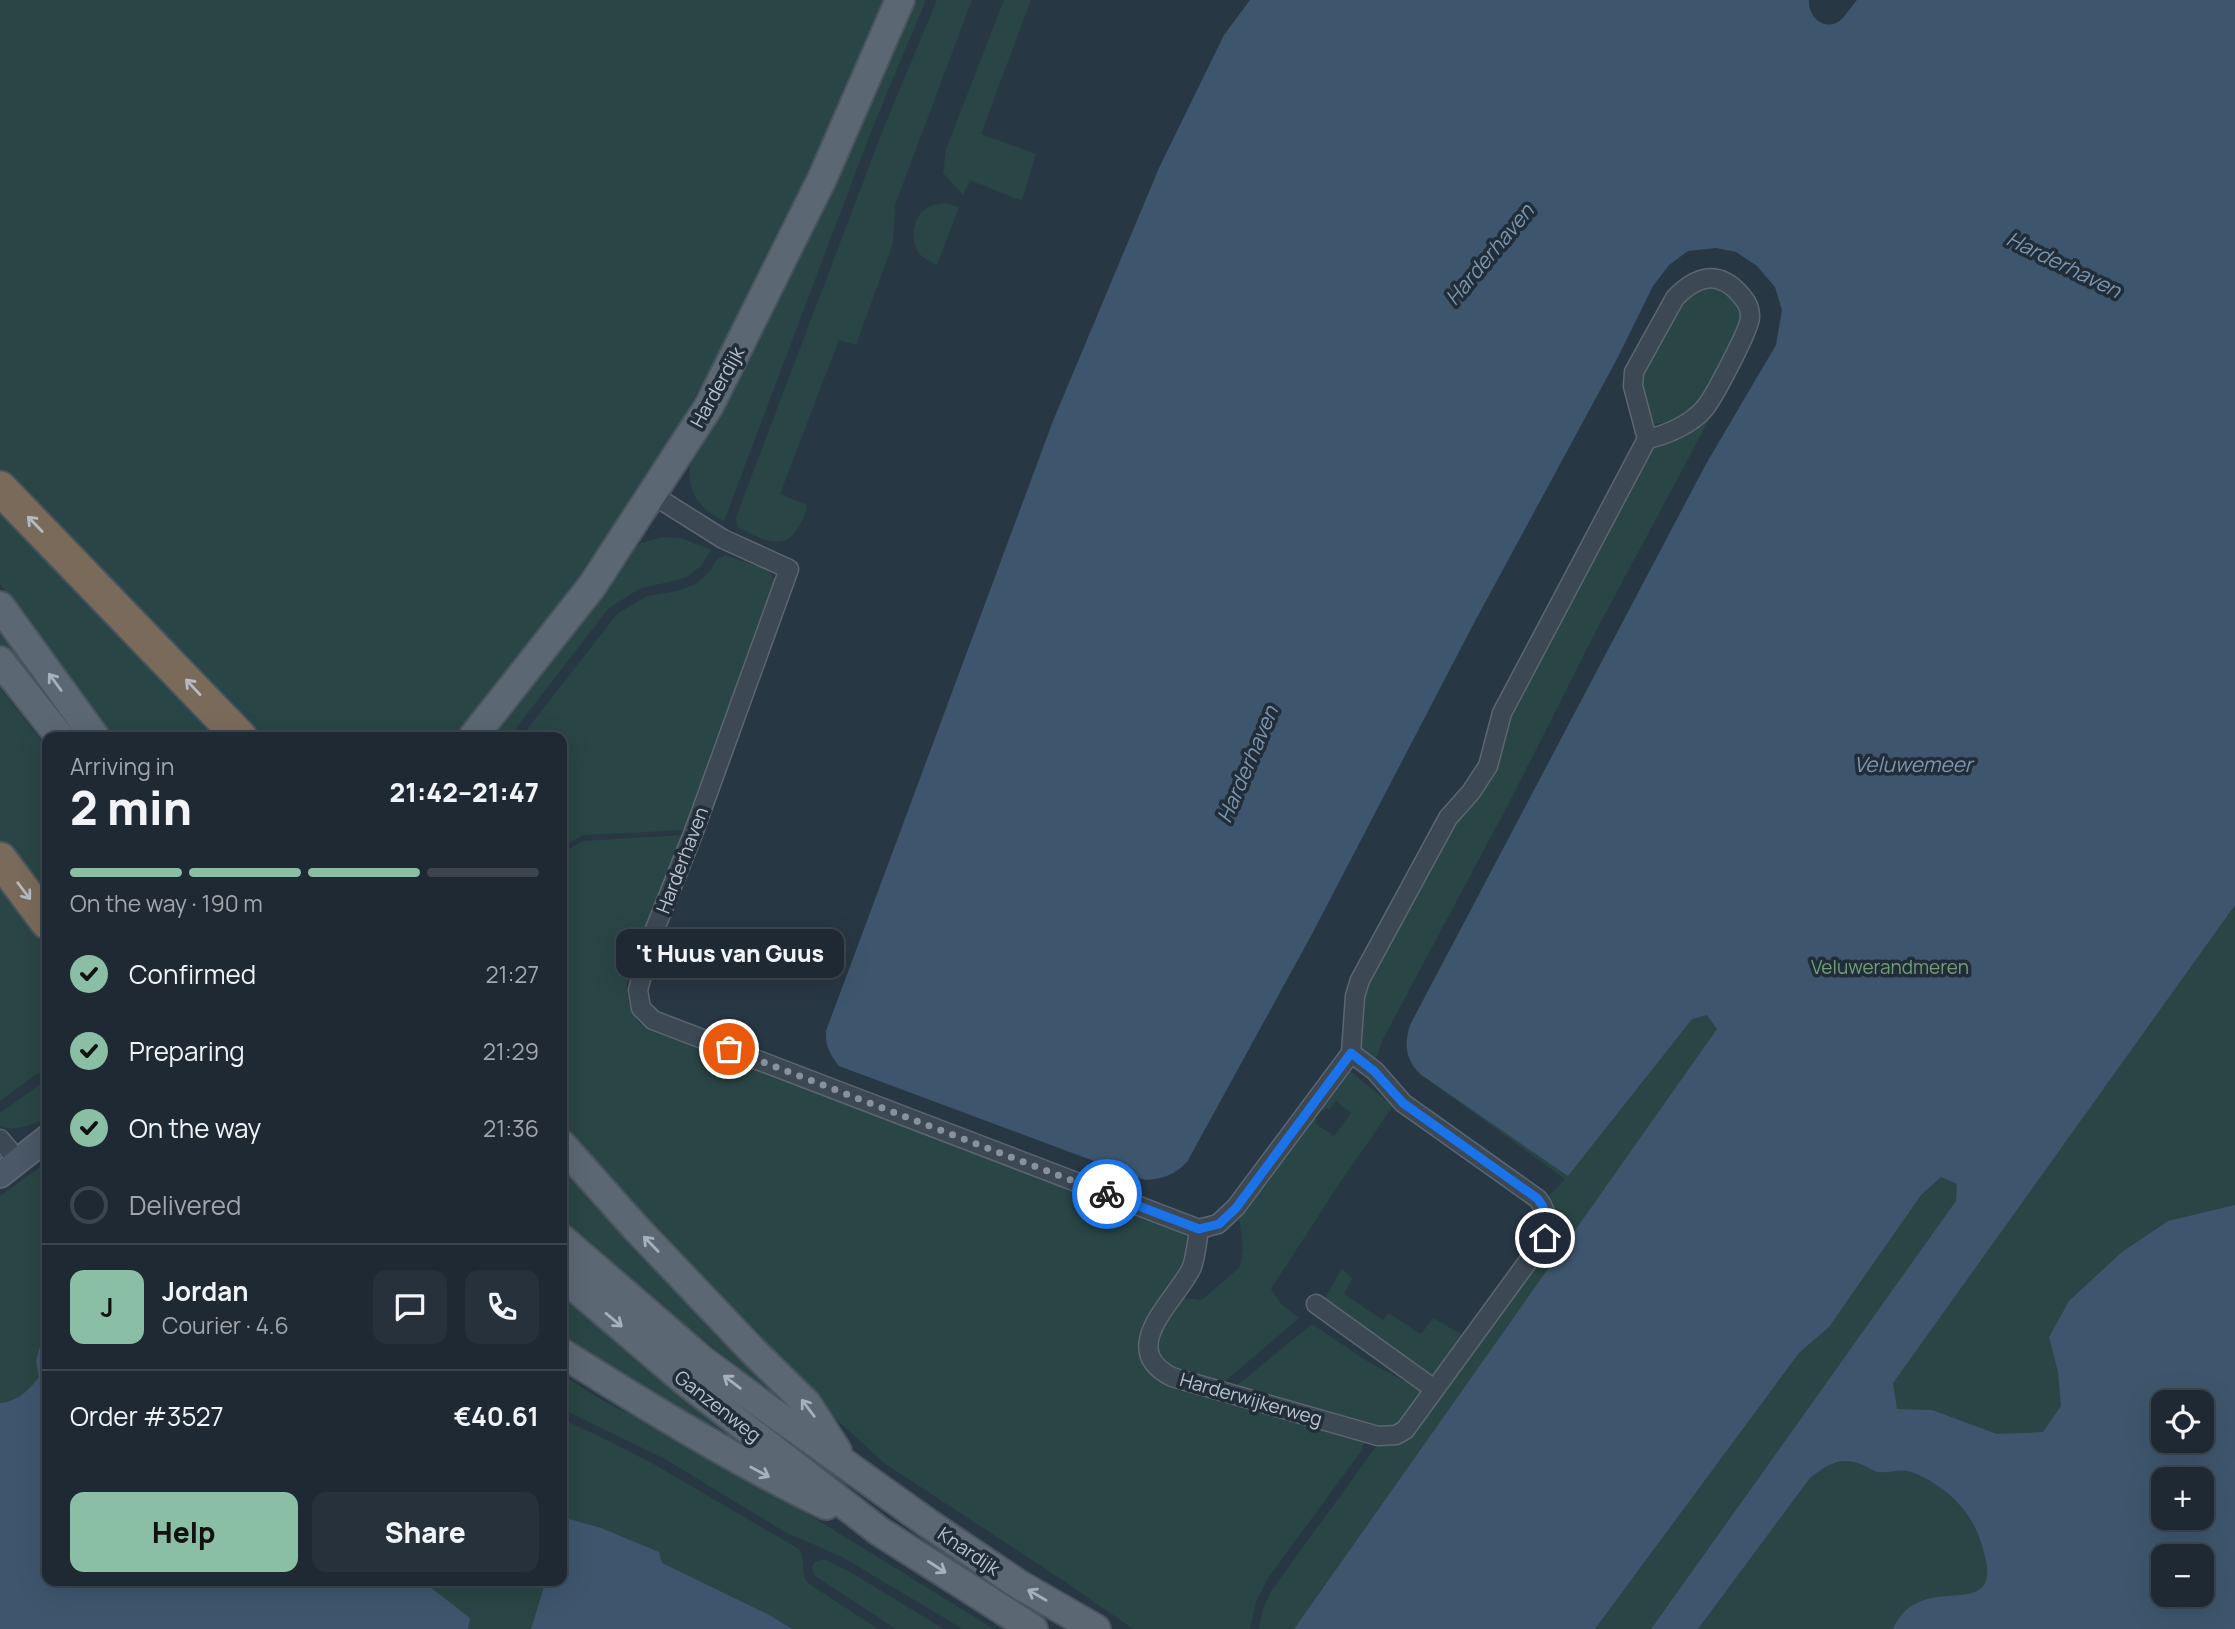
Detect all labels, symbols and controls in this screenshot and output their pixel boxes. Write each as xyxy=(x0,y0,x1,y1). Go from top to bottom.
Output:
water label: Harderhaven xyxy=(1438,196,1541,311)
water label: Harderhaven xyxy=(2002,224,2127,304)
street label: Harderdijk xyxy=(684,341,750,432)
one-way arrow xyxy=(26,516,43,533)
one-way arrow xyxy=(48,673,62,692)
one-way arrow xyxy=(185,678,201,696)
water label: Harderhaven xyxy=(1210,700,1285,827)
text: Arriving in xyxy=(70,750,175,782)
water label: Veluwemeer xyxy=(1854,750,1975,778)
text: 21:42–21:47 xyxy=(390,774,539,810)
text: 2 min xyxy=(70,776,192,839)
street label: Harderhaven xyxy=(650,803,714,917)
one-way arrow xyxy=(16,881,31,899)
text: On the way · 190 m xyxy=(70,887,263,919)
callout: 't Huus van Guus xyxy=(615,930,843,979)
text: 't Huus van Guus xyxy=(636,937,824,969)
park label: Veluwerandmeren xyxy=(1811,954,1969,980)
icon: check xyxy=(70,955,108,993)
text: Confirmed xyxy=(129,956,256,992)
text: 21:27 xyxy=(485,958,539,990)
pin xyxy=(699,1019,759,1079)
icon: bag xyxy=(710,1030,748,1068)
icon: check xyxy=(70,1032,108,1070)
text: Preparing xyxy=(129,1033,245,1069)
text: 21:29 xyxy=(483,1035,539,1067)
icon: check xyxy=(70,1109,108,1147)
text: On the way xyxy=(129,1110,261,1146)
text: 21:36 xyxy=(483,1112,539,1144)
courier xyxy=(1072,1159,1142,1229)
icon: bike xyxy=(1088,1175,1126,1213)
text: Delivered xyxy=(129,1187,241,1223)
pin xyxy=(1515,1208,1575,1268)
icon: home xyxy=(1526,1219,1564,1257)
one-way arrow xyxy=(643,1235,659,1253)
button: chat xyxy=(373,1270,447,1344)
button: phone xyxy=(465,1270,539,1344)
text: Jordan xyxy=(162,1273,248,1309)
text: J xyxy=(100,1289,114,1325)
text: Courier · 4.6 xyxy=(162,1309,289,1341)
one-way arrow xyxy=(604,1312,622,1328)
street label: Ganzenweg xyxy=(669,1364,767,1448)
street label: Harderwijkerweg xyxy=(1177,1366,1325,1432)
one-way arrow xyxy=(723,1374,741,1389)
map controls xyxy=(2151,1390,2214,1607)
button: locate xyxy=(2151,1390,2214,1453)
text: Order #3527 xyxy=(70,1398,224,1434)
text: €40.61 xyxy=(454,1398,539,1434)
one-way arrow xyxy=(801,1400,816,1418)
one-way arrow xyxy=(749,1466,770,1479)
button: + xyxy=(2151,1467,2214,1530)
button: Help xyxy=(70,1492,298,1572)
button: Share xyxy=(312,1492,539,1572)
street label: Knardijk xyxy=(933,1521,1006,1582)
button: − xyxy=(2151,1544,2214,1607)
one-way arrow xyxy=(926,1561,946,1575)
one-way arrow xyxy=(1027,1587,1047,1601)

